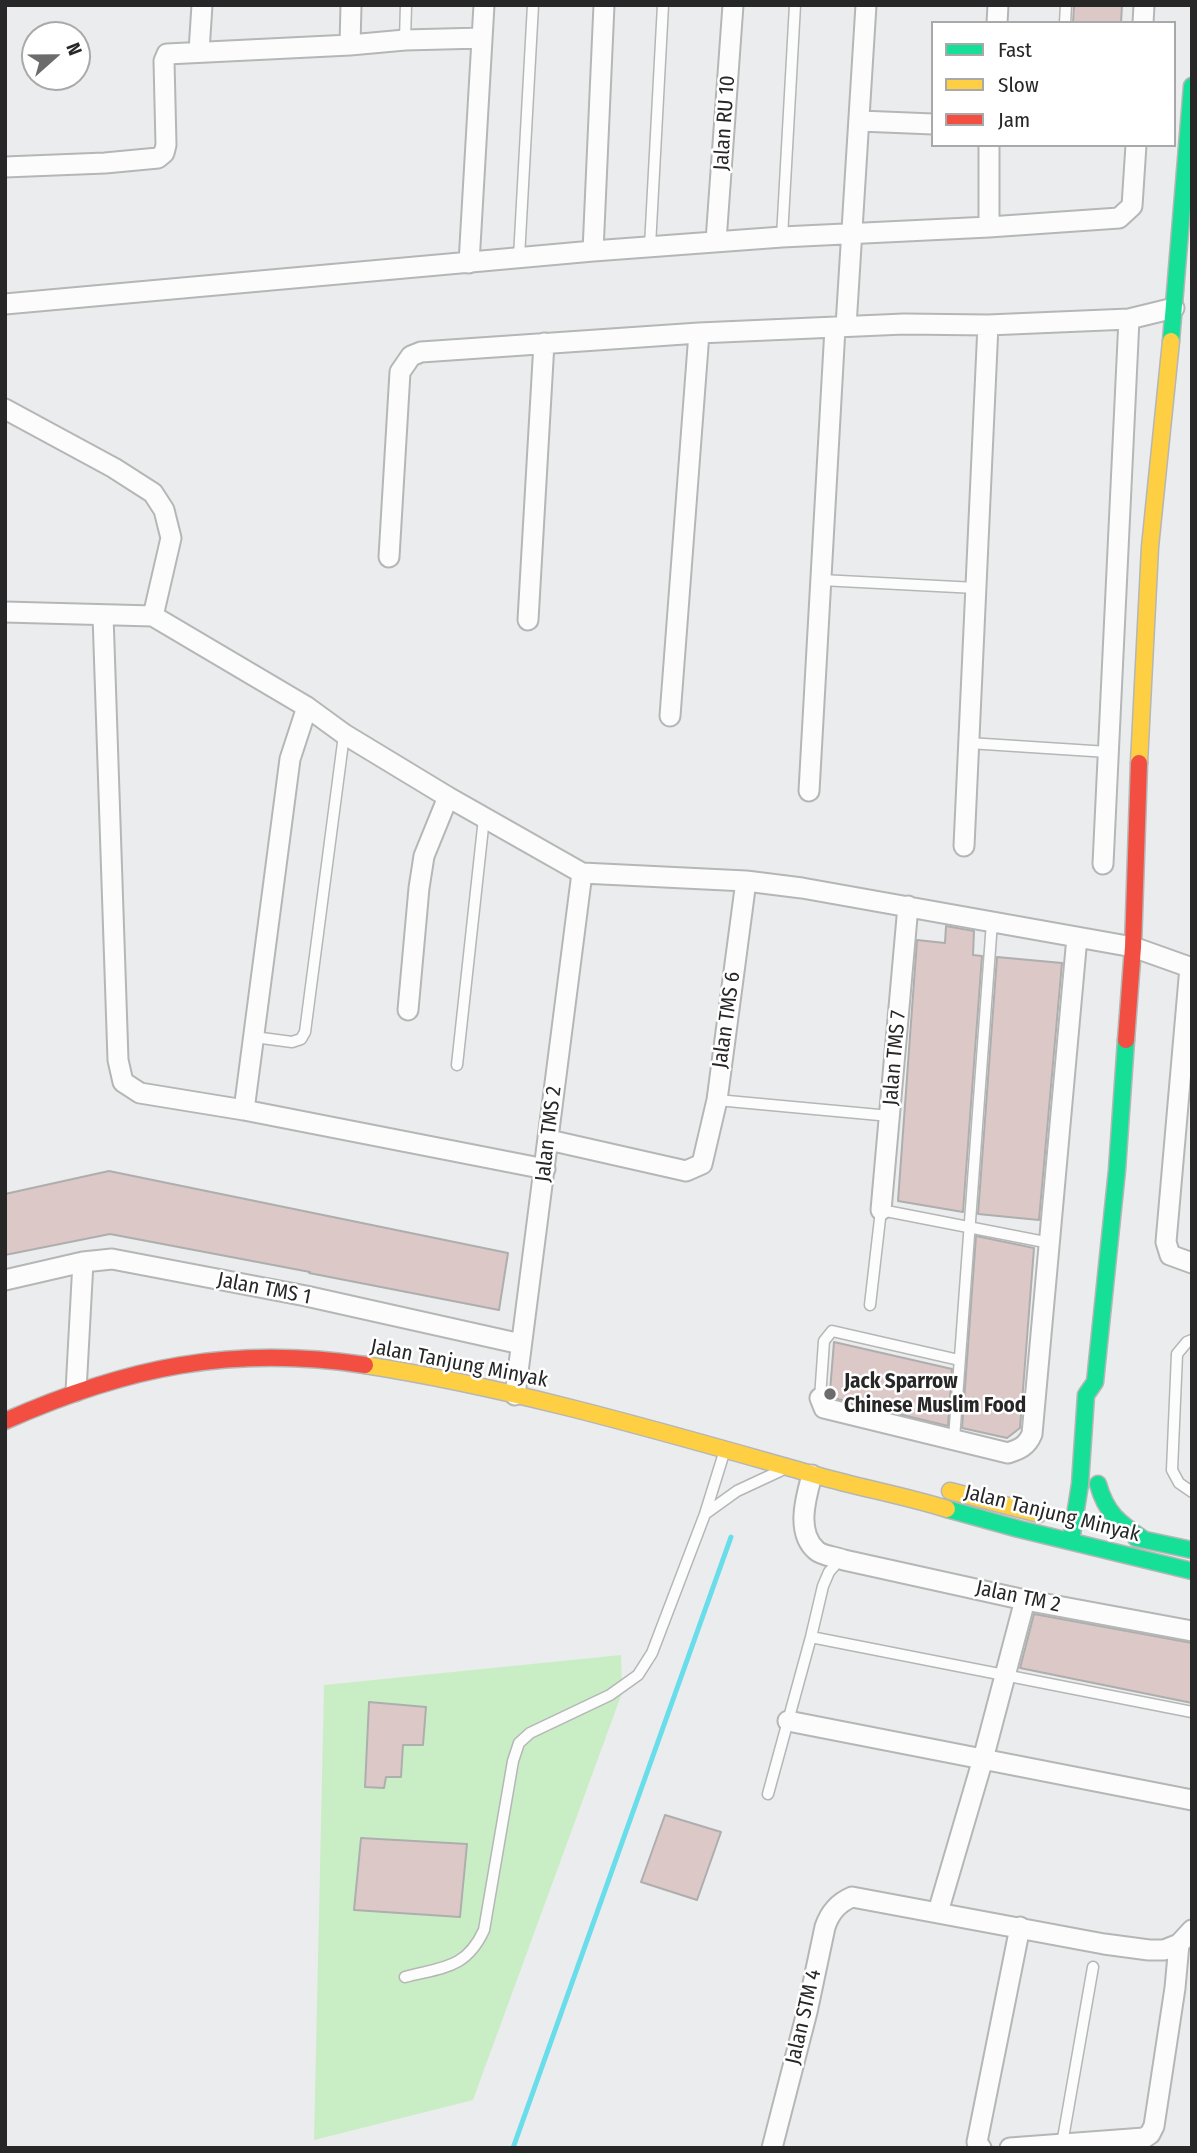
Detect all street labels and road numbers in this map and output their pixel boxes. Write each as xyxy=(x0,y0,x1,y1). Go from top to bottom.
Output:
street label: Jalan RU 10 xyxy=(709,75,741,171)
street label: Jalan TMS 6 xyxy=(708,970,746,1070)
street label: Jalan TMS 7 xyxy=(878,1009,912,1107)
street label: Jalan TMS 2 xyxy=(531,1085,567,1183)
street label: Jalan TMS 1 xyxy=(215,1268,313,1310)
street label: Jalan Tanjung Minyak xyxy=(368,1334,550,1394)
street label: Jalan Tanjung Minyak xyxy=(962,1480,1142,1548)
street label: Jalan TM 2 xyxy=(973,1576,1063,1618)
street label: Jalan STM 4 xyxy=(781,1967,827,2067)

